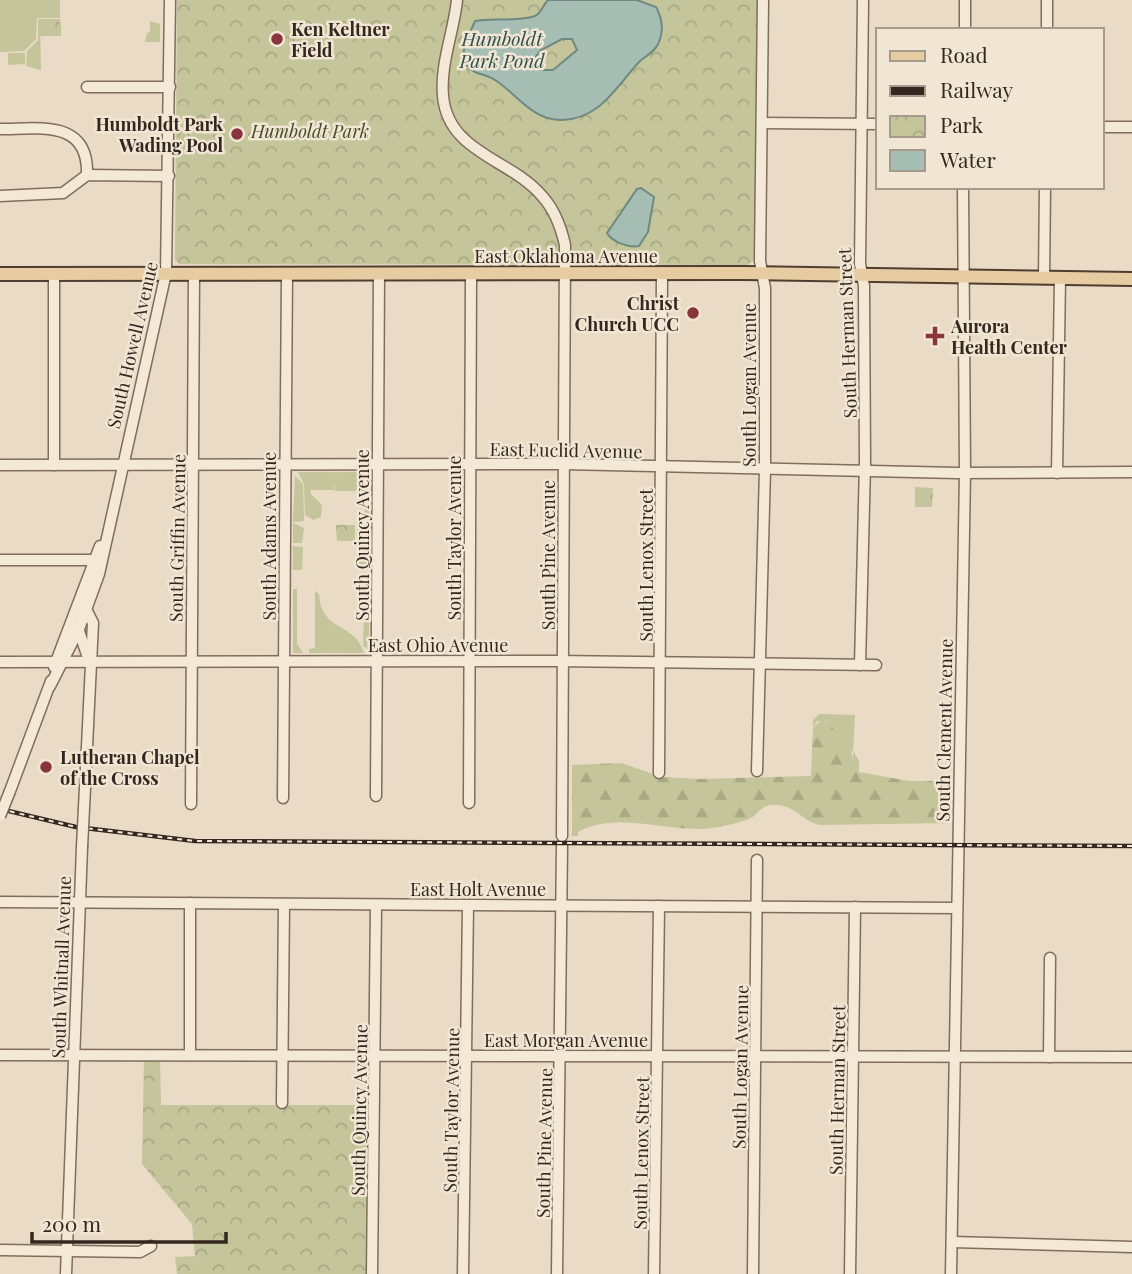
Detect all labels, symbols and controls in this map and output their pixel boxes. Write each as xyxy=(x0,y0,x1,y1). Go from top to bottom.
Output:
place label: Ken Keltner Field xyxy=(291,17,390,62)
water label: Humboldt Park Pond xyxy=(458,25,545,73)
legend xyxy=(876,28,1104,189)
marker: Ken Keltner Field xyxy=(269,31,285,47)
text: Road xyxy=(940,40,988,68)
text: Railway xyxy=(940,75,1014,103)
text: Park xyxy=(940,110,984,138)
place label: Humboldt Park Wading Pool xyxy=(95,112,223,157)
park label: Humboldt Park xyxy=(250,119,369,143)
marker: Humboldt Park Wading Pool xyxy=(229,126,245,142)
text: Water xyxy=(939,145,996,173)
street label: East Oklahoma Avenue xyxy=(474,244,658,268)
street label: South Herman Street xyxy=(832,247,862,419)
street label: South Howell Avenue xyxy=(101,259,163,431)
place label: Christ Church UCC xyxy=(575,291,680,336)
street label: South Logan Avenue xyxy=(737,303,761,467)
marker: Christ Church UCC xyxy=(685,305,701,321)
place label: Aurora Health Center xyxy=(950,314,1067,359)
marker: Aurora Health Center xyxy=(925,326,945,346)
street label: East Euclid Avenue xyxy=(489,437,643,463)
street label: South Quincy Avenue xyxy=(350,449,374,621)
street label: South Adams Avenue xyxy=(257,452,281,620)
street label: South Griffin Avenue xyxy=(164,454,190,622)
street label: South Taylor Avenue xyxy=(442,455,466,621)
street label: South Pine Avenue xyxy=(536,480,560,630)
street label: South Lenox Street xyxy=(634,488,658,642)
street label: East Ohio Avenue xyxy=(368,633,508,657)
street label: South Clement Avenue xyxy=(930,638,958,822)
place label: Lutheran Chapel of the Cross xyxy=(60,745,200,790)
marker: Lutheran Chapel of the Cross xyxy=(38,759,54,775)
street label: South Whitnall Avenue xyxy=(46,875,76,1059)
street label: East Holt Avenue xyxy=(410,877,546,901)
street label: South Logan Avenue xyxy=(727,985,753,1149)
street label: South Herman Street xyxy=(824,1004,850,1175)
street label: South Quincy Avenue xyxy=(346,1024,372,1196)
street label: South Taylor Avenue xyxy=(438,1027,464,1193)
street label: East Morgan Avenue xyxy=(484,1028,648,1052)
street label: South Pine Avenue xyxy=(531,1068,557,1218)
street label: South Lenox Street xyxy=(628,1075,654,1230)
scale bar xyxy=(32,1200,226,1244)
text: 200 m xyxy=(42,1209,101,1237)

